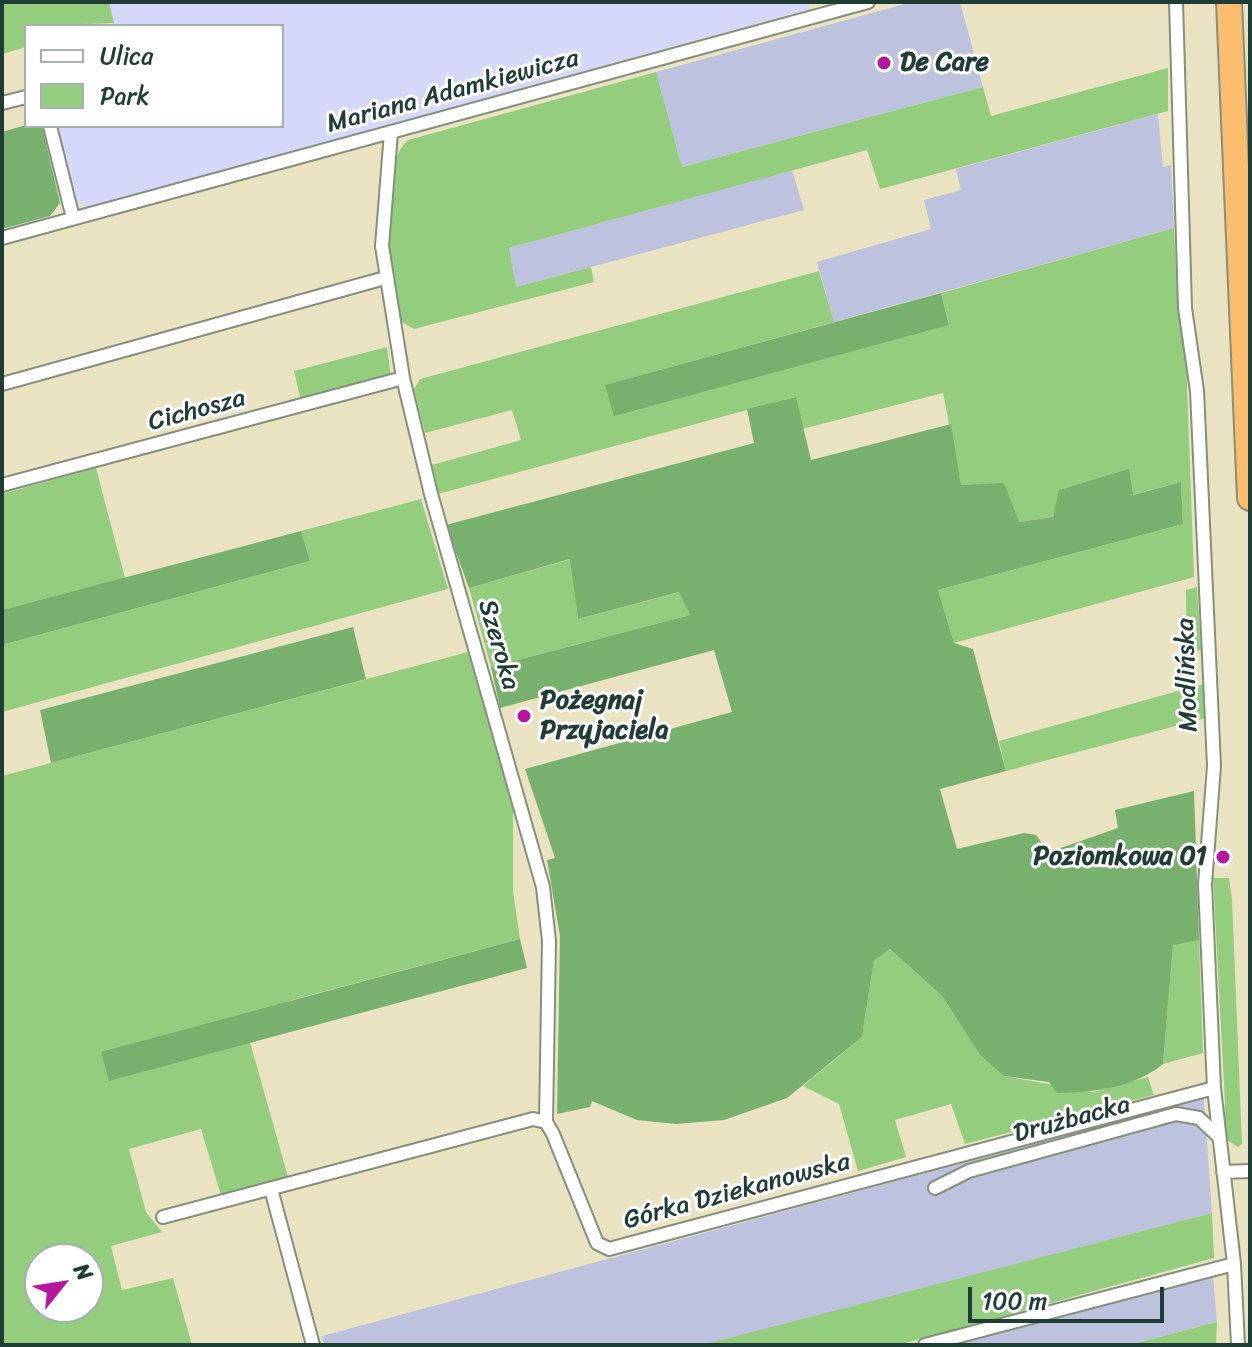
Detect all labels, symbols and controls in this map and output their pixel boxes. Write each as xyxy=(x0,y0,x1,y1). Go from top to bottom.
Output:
legend xyxy=(24,24,284,128)
text: Ulica xyxy=(100,35,153,77)
street label: Mariana Adamkiewicza xyxy=(323,43,583,141)
place label: De Care xyxy=(900,47,989,79)
marker: De Care xyxy=(875,54,893,72)
text: Park xyxy=(100,75,149,117)
street label: Cichosza xyxy=(145,383,249,439)
street label: Szeroka xyxy=(470,596,526,694)
street label: Modlińska xyxy=(1170,617,1206,733)
place label: Pożegnaj Przyjaciela xyxy=(540,685,669,746)
marker: Pożegnaj Przyjaciela xyxy=(515,707,533,725)
place label: Poziomkowa 01 xyxy=(1033,841,1207,873)
marker: Poziomkowa 01 xyxy=(1214,848,1232,866)
street label: Drużbacka xyxy=(1010,1089,1134,1151)
street label: Górka Dziekanowska xyxy=(620,1147,854,1237)
north arrow xyxy=(24,1243,104,1323)
text: N xyxy=(63,1255,104,1288)
scale bar xyxy=(972,1271,1168,1321)
text: 100 m xyxy=(982,1280,1047,1322)

